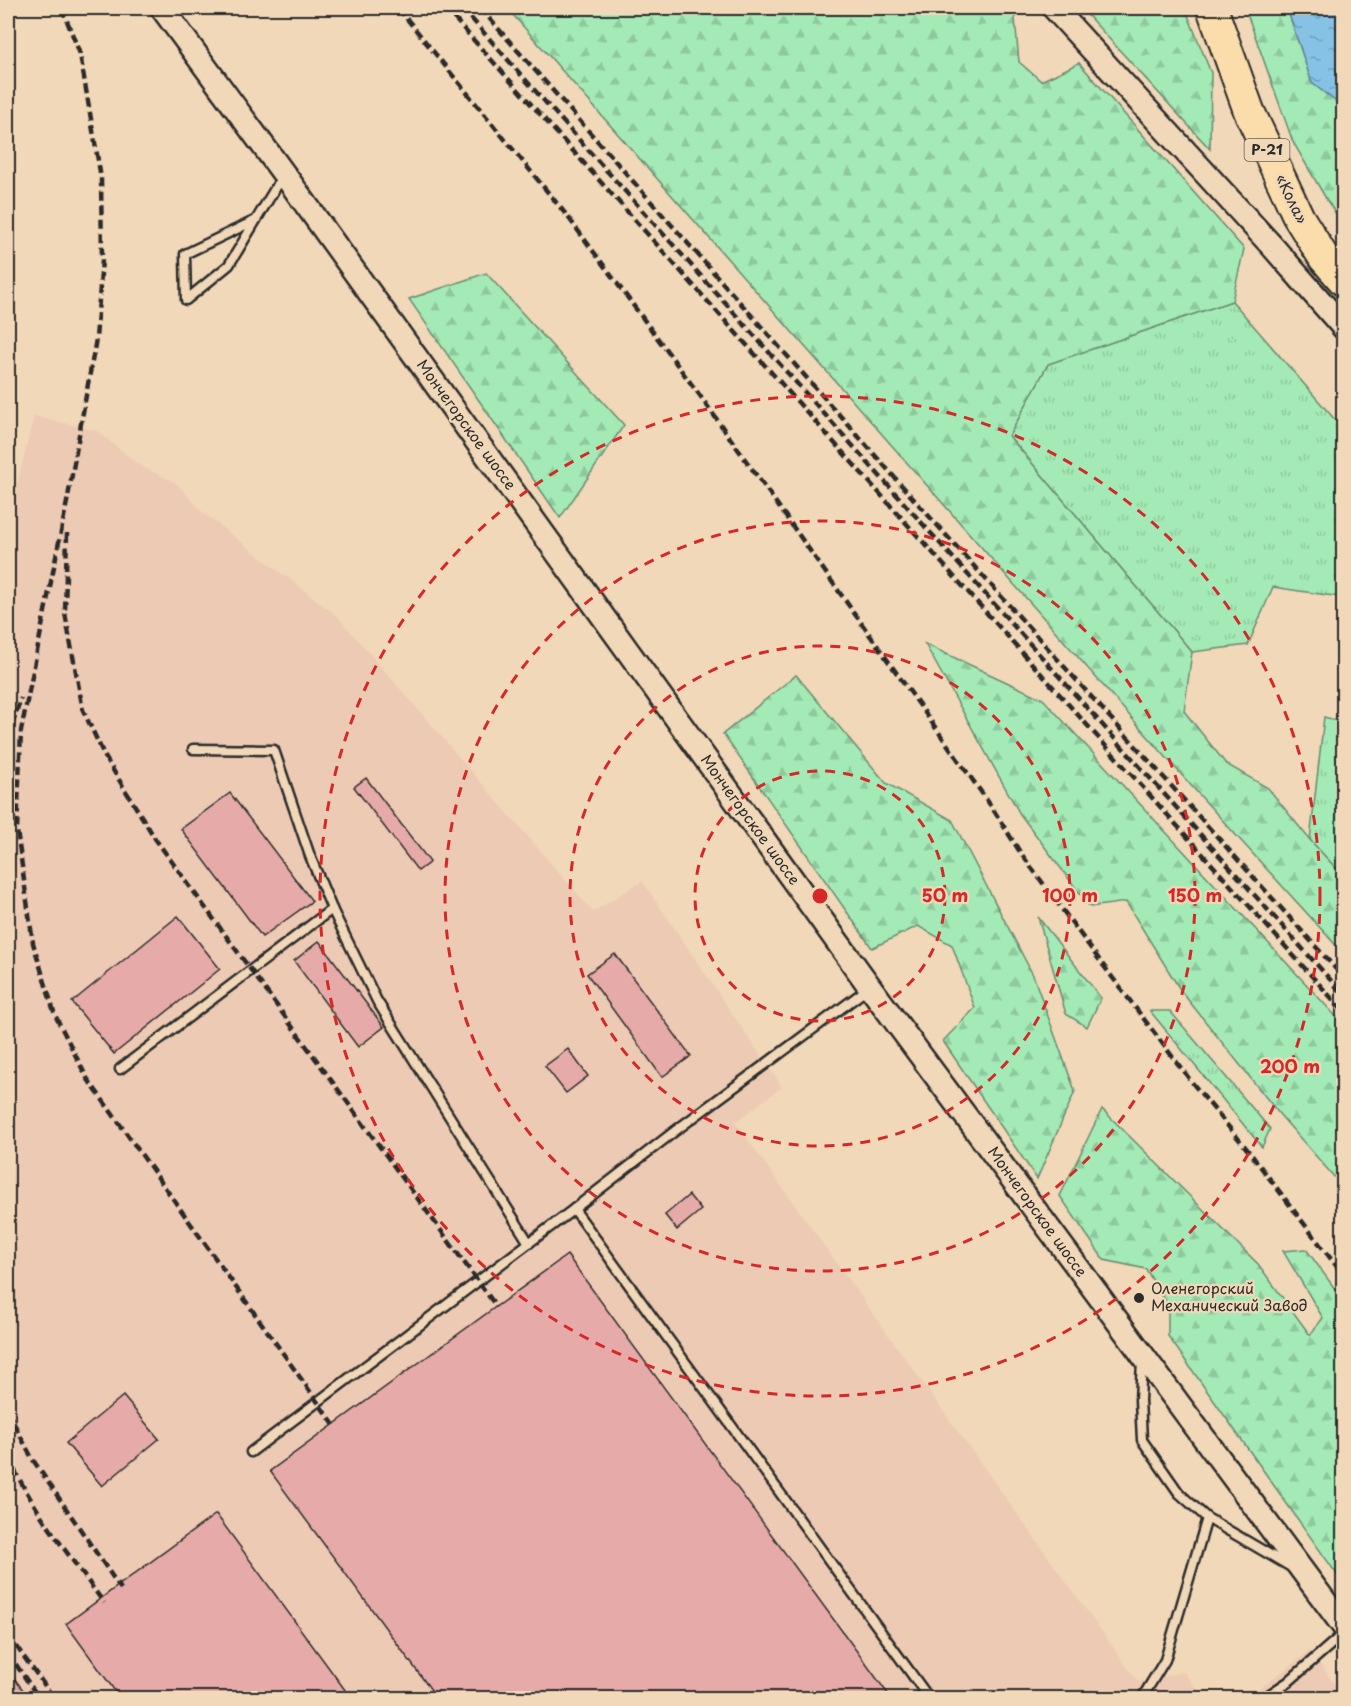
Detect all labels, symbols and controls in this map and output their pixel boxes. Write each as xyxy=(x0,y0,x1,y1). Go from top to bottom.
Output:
road number: Р-21 xyxy=(1244,139,1290,161)
street label: «Кола» xyxy=(1270,170,1314,227)
street label: Мончегорское шоссе xyxy=(412,354,523,494)
street label: Мончегорское шоссе xyxy=(696,749,807,889)
text: 50 m xyxy=(922,881,968,908)
text: 100 m xyxy=(1042,881,1098,908)
text: 150 m xyxy=(1168,881,1222,908)
centre of rings xyxy=(810,886,830,906)
text: 200 m xyxy=(1260,1052,1320,1079)
street label: Мончегорское шоссе xyxy=(983,1141,1094,1281)
place label: Оленегорский Механический Завод xyxy=(1151,1276,1308,1316)
marker: Оленегорский Механический Завод xyxy=(1132,1291,1146,1305)

